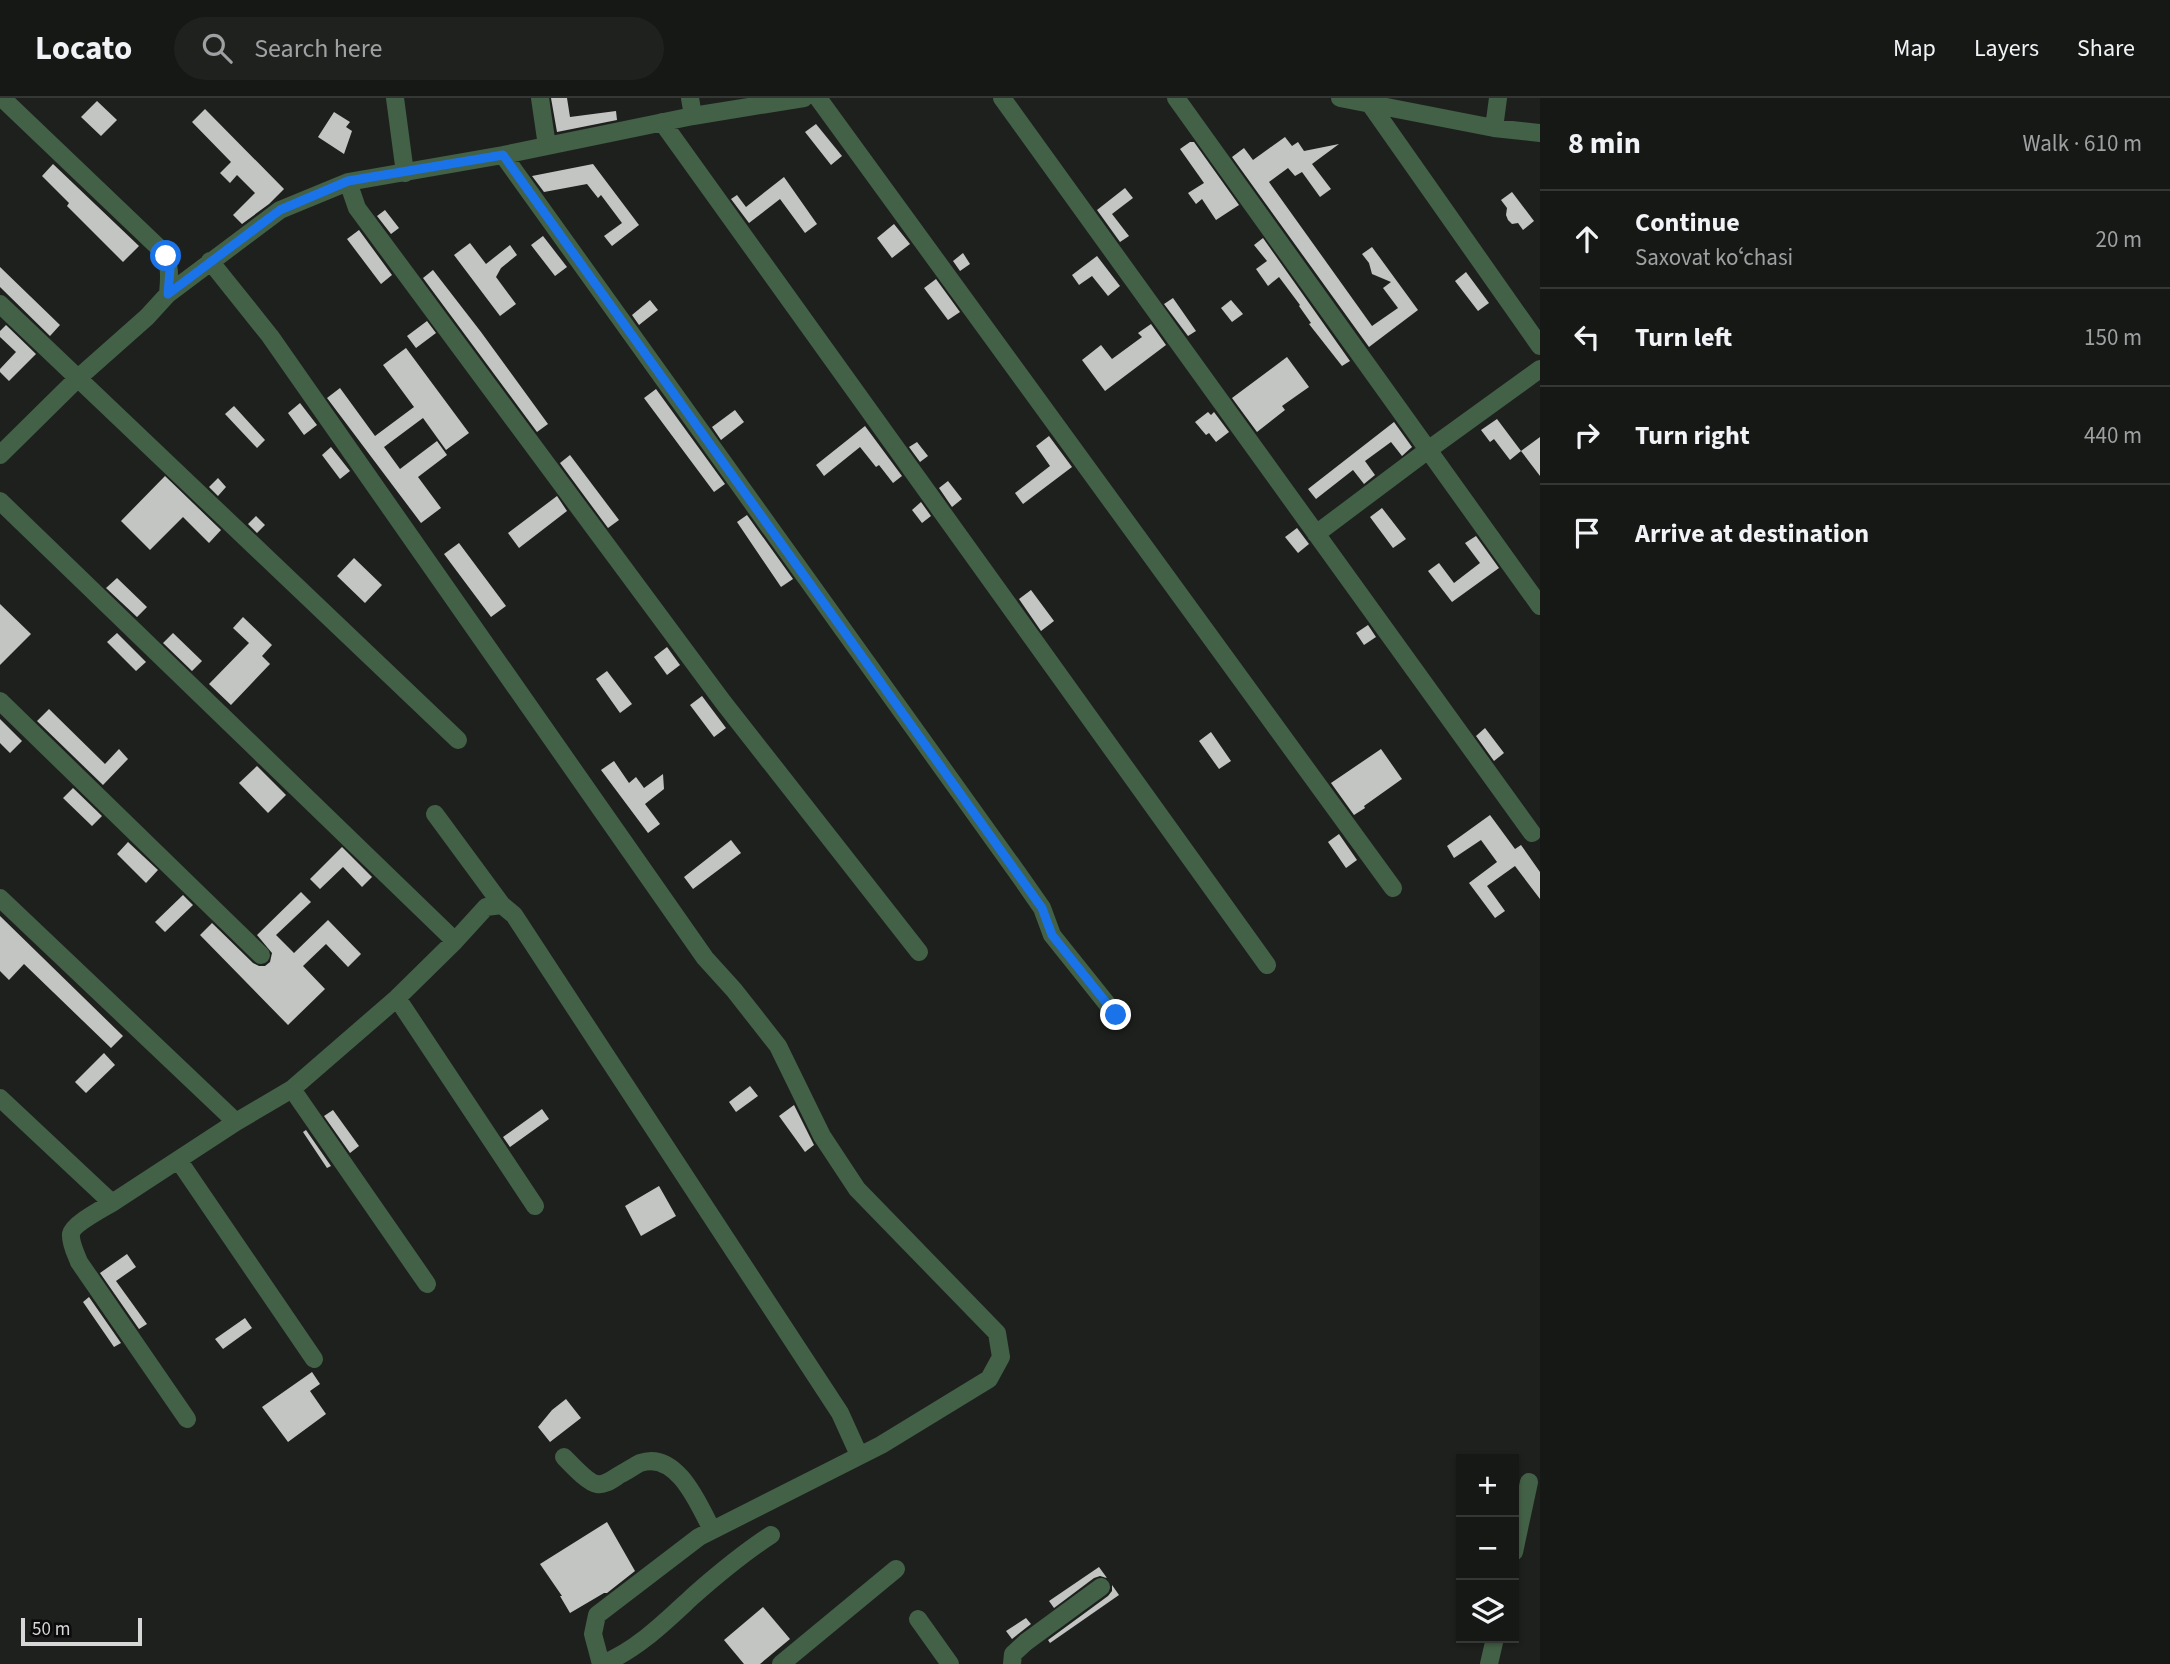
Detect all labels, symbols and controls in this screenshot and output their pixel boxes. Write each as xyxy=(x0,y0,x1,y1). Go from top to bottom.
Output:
search box xyxy=(174,17,664,80)
text: Locato xyxy=(35,25,132,72)
icon: search xyxy=(198,29,236,67)
text: Search here xyxy=(254,30,382,67)
text: Map xyxy=(1893,31,1936,66)
text: Layers xyxy=(1974,31,2039,66)
text: Share xyxy=(2077,31,2135,66)
text: 8 min xyxy=(1568,122,1641,165)
text: Walk · 610 m xyxy=(2023,127,2142,160)
text: Continue xyxy=(1635,204,1740,241)
icon: ahead xyxy=(1568,220,1606,258)
text: 20 m xyxy=(2095,223,2142,256)
route start xyxy=(150,240,181,271)
text: Saxovat koʻchasi xyxy=(1635,241,1793,274)
icon: left xyxy=(1568,318,1606,356)
text: Turn left xyxy=(1635,319,1732,356)
text: 150 m xyxy=(2084,321,2142,354)
icon: right xyxy=(1568,416,1606,454)
text: Turn right xyxy=(1635,417,1750,454)
text: 440 m xyxy=(2084,419,2142,452)
icon: arrive xyxy=(1568,514,1606,552)
text: Arrive at destination xyxy=(1635,515,1869,552)
route end xyxy=(1100,999,1131,1030)
map controls xyxy=(1456,1454,1519,1643)
button: + xyxy=(1456,1454,1519,1517)
button: − xyxy=(1456,1517,1519,1580)
button: layers xyxy=(1456,1580,1519,1643)
scale bar xyxy=(21,1615,142,1647)
text: 50 m xyxy=(32,1616,70,1643)

